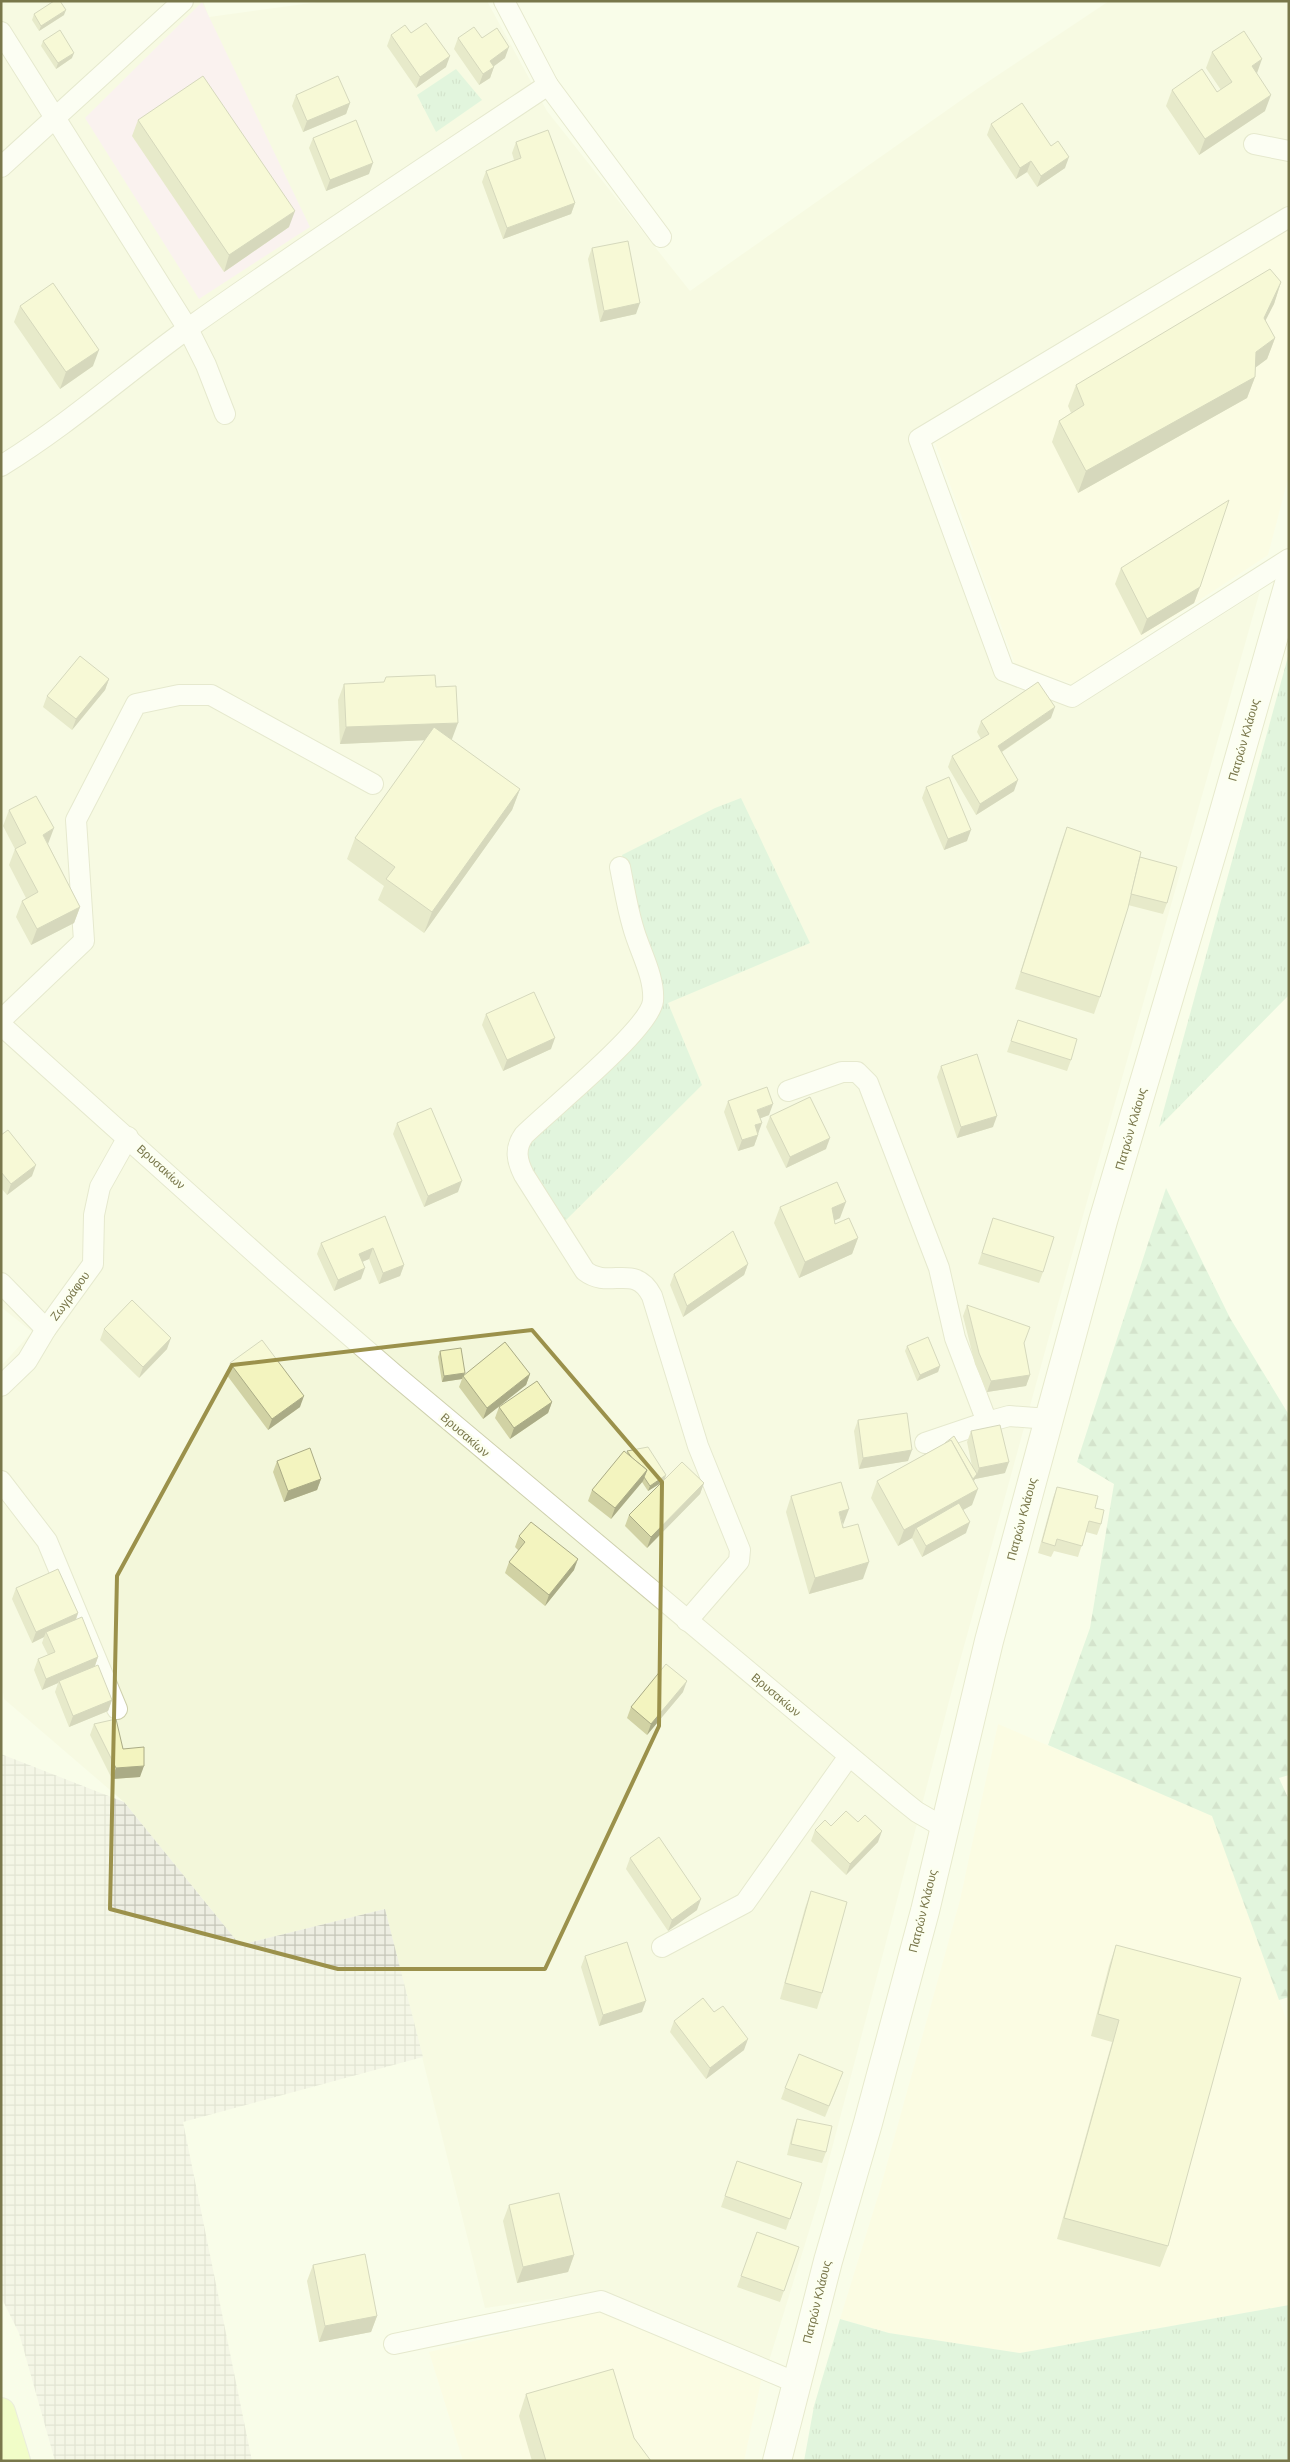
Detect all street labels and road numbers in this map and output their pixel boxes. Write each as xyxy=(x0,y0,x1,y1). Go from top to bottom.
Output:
street label: Πατρών Κλάους xyxy=(1226,697,1263,783)
street label: Πατρών Κλάους xyxy=(1113,1086,1150,1172)
street label: Βρυσακίων xyxy=(134,1142,188,1192)
street label: Ζωγράφου xyxy=(47,1269,93,1323)
street label: Βρυσακίων xyxy=(438,1410,492,1460)
street label: Πατρών Κλάους xyxy=(1004,1476,1040,1562)
street label: Βρυσακίων xyxy=(749,1670,803,1720)
street label: Πατρών Κλάους xyxy=(906,1868,940,1954)
street label: Πατρών Κλάους xyxy=(800,2259,834,2345)

